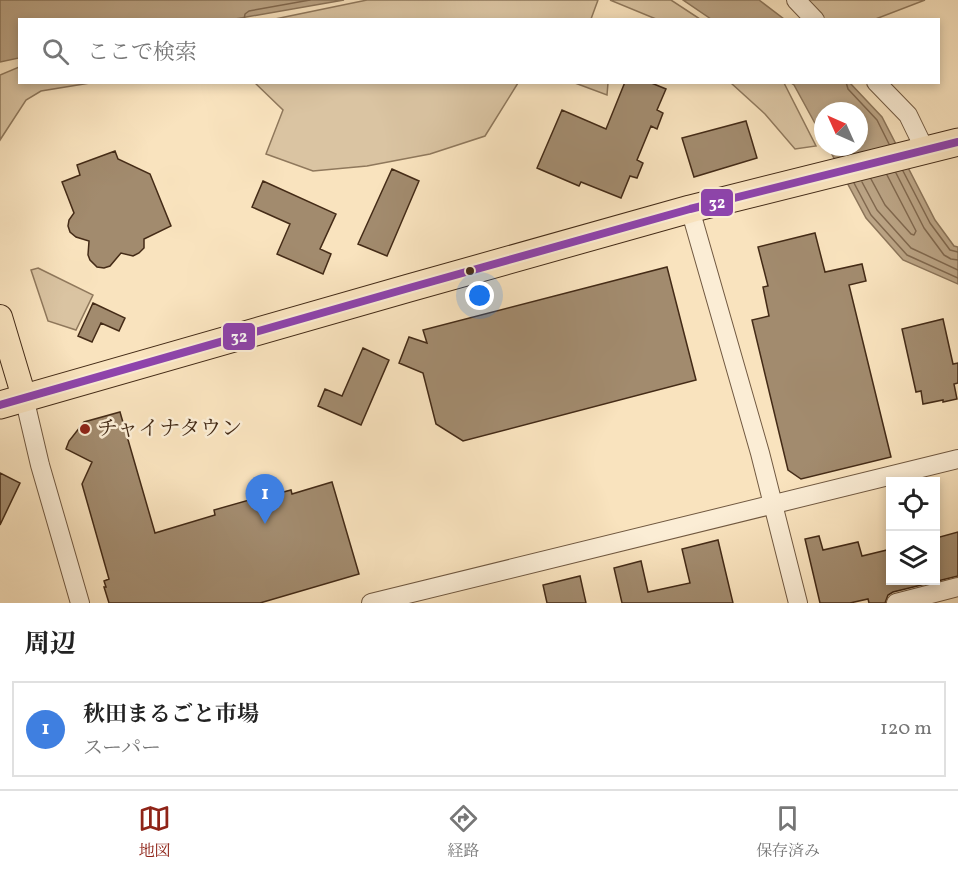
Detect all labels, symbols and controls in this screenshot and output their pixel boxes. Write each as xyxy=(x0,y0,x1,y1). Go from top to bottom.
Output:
search box xyxy=(18,18,940,84)
icon: search xyxy=(39,35,72,68)
text: ここで検索 xyxy=(87,38,197,69)
north arrow xyxy=(814,102,868,156)
line badge: 32 xyxy=(700,188,734,217)
text: 32 xyxy=(709,193,725,215)
unlabelled marker xyxy=(464,265,476,277)
your location xyxy=(465,281,494,310)
line badge: 32 xyxy=(222,322,256,351)
text: 32 xyxy=(231,327,247,349)
place label: チャイナタウン xyxy=(97,415,242,444)
marker: チャイナタウン xyxy=(78,422,92,436)
pin: 1 xyxy=(246,474,284,524)
map controls xyxy=(886,477,940,585)
button: locate xyxy=(886,477,940,531)
button: layers xyxy=(886,531,940,585)
text: 周辺 xyxy=(24,627,76,663)
text: 秋田まるごと市場 xyxy=(83,700,259,731)
text: 1 xyxy=(41,715,50,743)
text: 120 m xyxy=(880,715,932,743)
text: スーパー xyxy=(83,735,161,763)
tab: 地図 xyxy=(138,802,171,863)
tab: 経路 xyxy=(447,802,480,863)
tab: 保存済み xyxy=(756,802,820,863)

